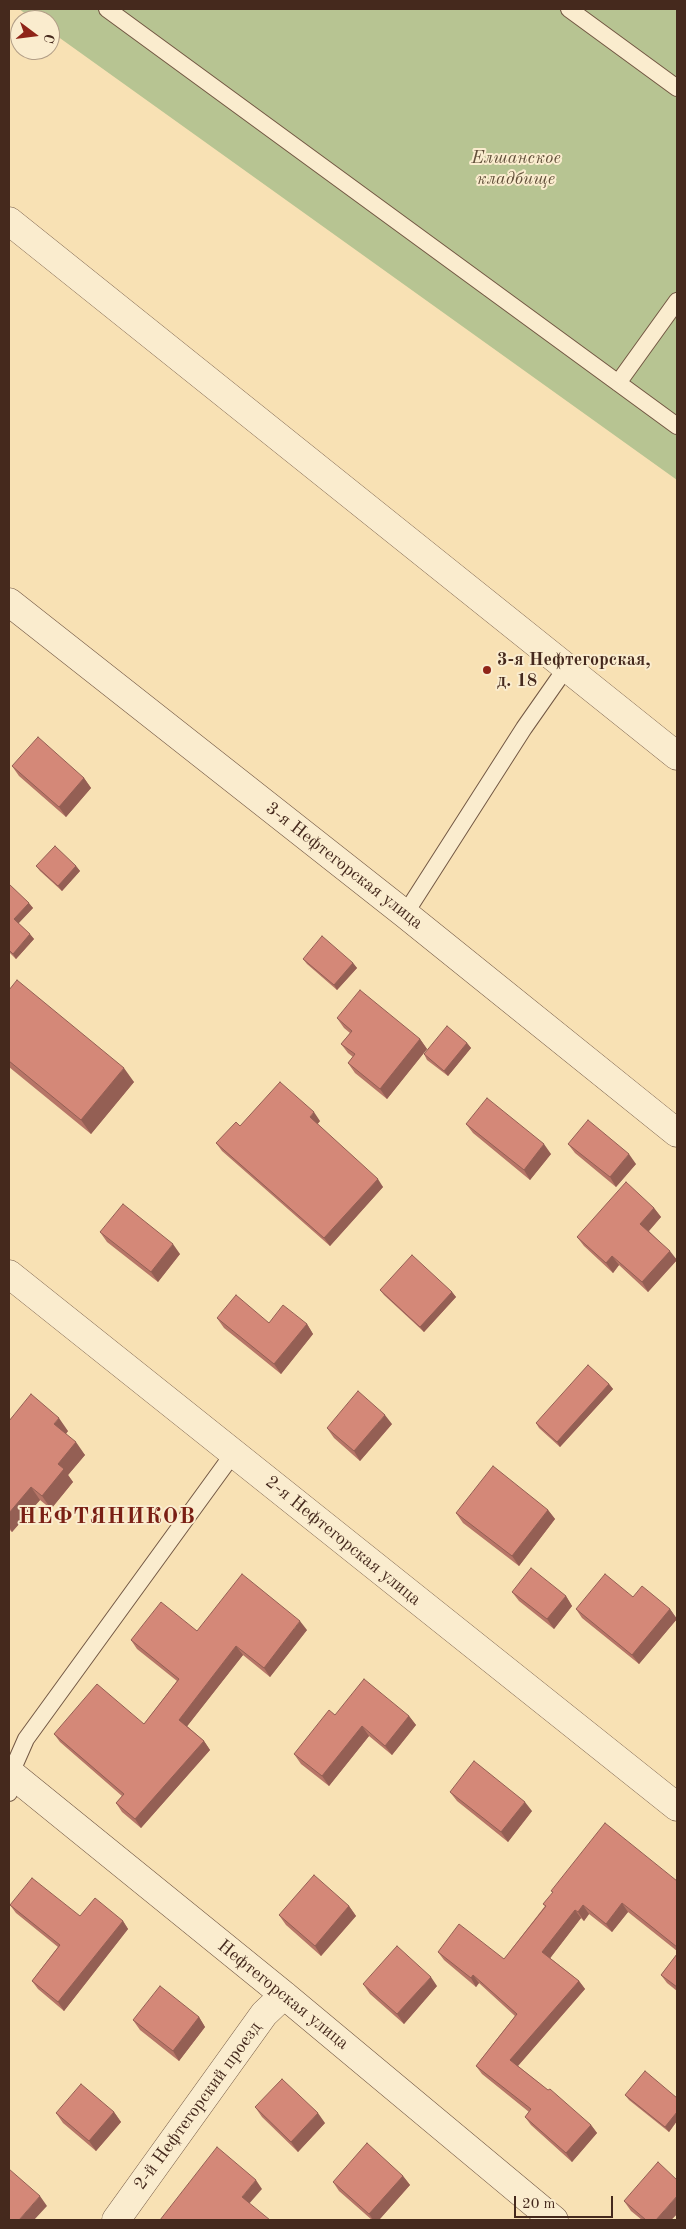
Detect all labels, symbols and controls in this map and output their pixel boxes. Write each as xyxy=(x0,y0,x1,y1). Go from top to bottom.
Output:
north arrow xyxy=(10,10,60,60)
text: С xyxy=(41,32,56,45)
park label: Елшанское кладбище xyxy=(471,147,561,190)
place label: 3-я Нефтегорская, д. 18 xyxy=(497,649,650,692)
marker: 3-я Нефтегорская, д. 18 xyxy=(481,664,493,676)
street label: 3-я Нефтегорская улица xyxy=(261,798,427,934)
street label: 2-я Нефтегорская улица xyxy=(261,1472,425,1610)
district label: НЕФТЯНИКОВ xyxy=(17,1504,197,1530)
street label: Нефтегорская улица xyxy=(213,1935,353,2055)
street label: 2-й Нефтегорский проезд xyxy=(130,2018,266,2194)
scale bar xyxy=(516,2186,615,2218)
text: 20 m xyxy=(522,2197,556,2212)

